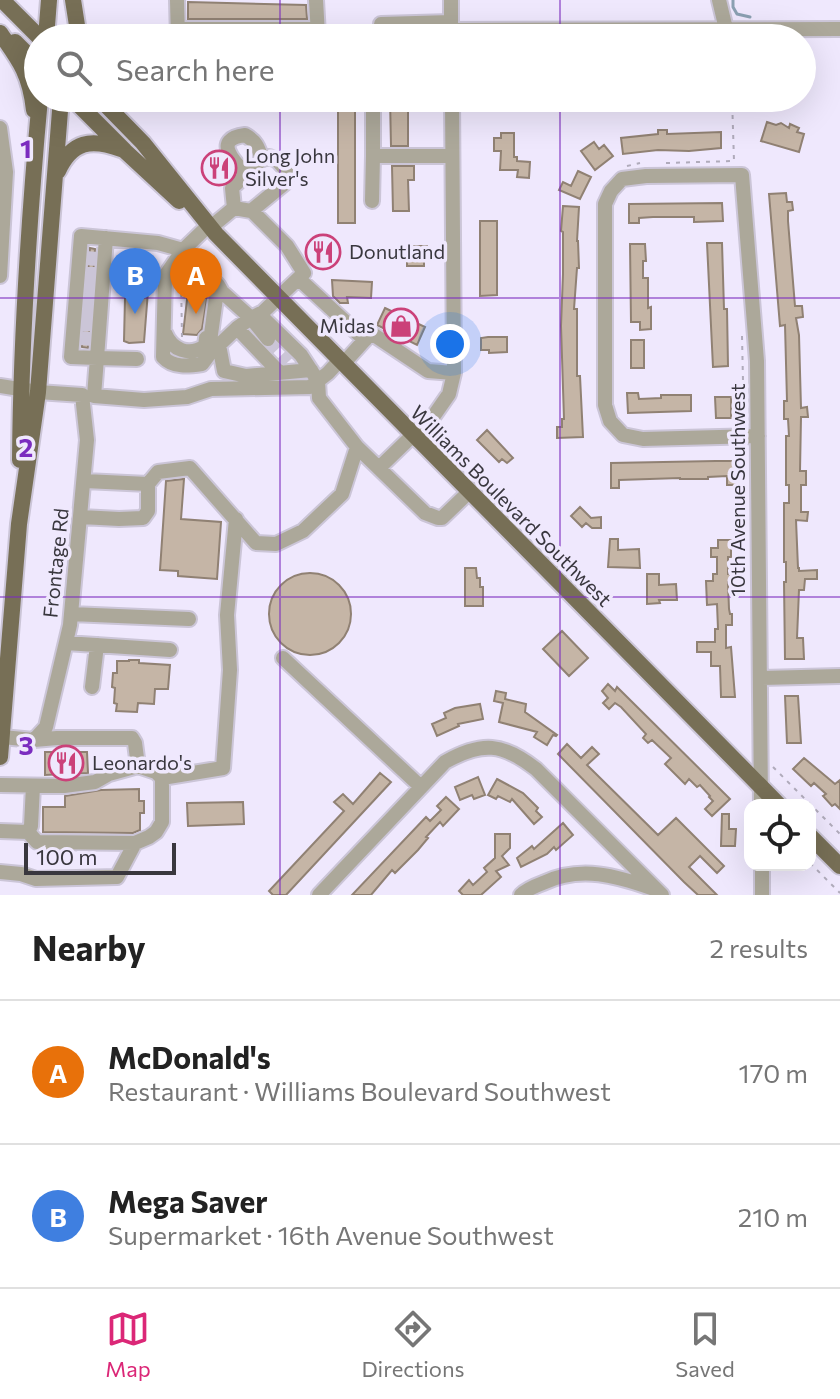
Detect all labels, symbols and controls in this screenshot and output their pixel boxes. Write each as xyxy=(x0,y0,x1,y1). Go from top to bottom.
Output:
search box xyxy=(24,24,816,112)
icon: search xyxy=(52,46,96,90)
text: Search here xyxy=(116,50,275,87)
text: 1 xyxy=(20,132,32,163)
place label: Long John Silver's xyxy=(245,143,335,190)
restaurant icon: Long John Silver's xyxy=(200,149,238,187)
restaurant icon: Donutland xyxy=(304,233,342,271)
place label: Donutland xyxy=(349,239,445,263)
pin: B xyxy=(109,248,161,314)
pin: A xyxy=(170,248,222,314)
shop icon: Midas xyxy=(382,307,420,345)
place label: Midas xyxy=(320,313,375,337)
your location xyxy=(430,324,470,364)
street label: 10th Avenue Southwest xyxy=(725,383,749,597)
street label: Williams Boulevard Southwest xyxy=(406,400,617,611)
text: 2 xyxy=(19,431,33,462)
street label: Frontage Rd xyxy=(37,507,73,619)
text: 3 xyxy=(18,729,34,760)
restaurant icon: Leonardo's xyxy=(47,744,85,782)
place label: Leonardo's xyxy=(92,750,192,774)
map controls xyxy=(744,799,816,871)
button: locate xyxy=(744,799,816,871)
scale bar xyxy=(24,839,176,875)
text: 100 m xyxy=(36,843,98,870)
text: Nearby xyxy=(32,926,146,968)
text: 2 results xyxy=(710,932,808,963)
text: McDonald's xyxy=(108,1038,271,1075)
text: A xyxy=(49,1057,67,1088)
text: 170 m xyxy=(739,1057,808,1088)
text: Restaurant · Williams Boulevard Southwest xyxy=(108,1075,611,1106)
text: Mega Saver xyxy=(108,1182,268,1219)
text: B xyxy=(49,1201,67,1232)
text: 210 m xyxy=(738,1201,808,1232)
text: Supermarket · 16th Avenue Southwest xyxy=(108,1219,554,1250)
tab: Map xyxy=(105,1307,151,1382)
tab: Directions xyxy=(361,1307,465,1382)
tab: Saved xyxy=(675,1307,735,1382)

